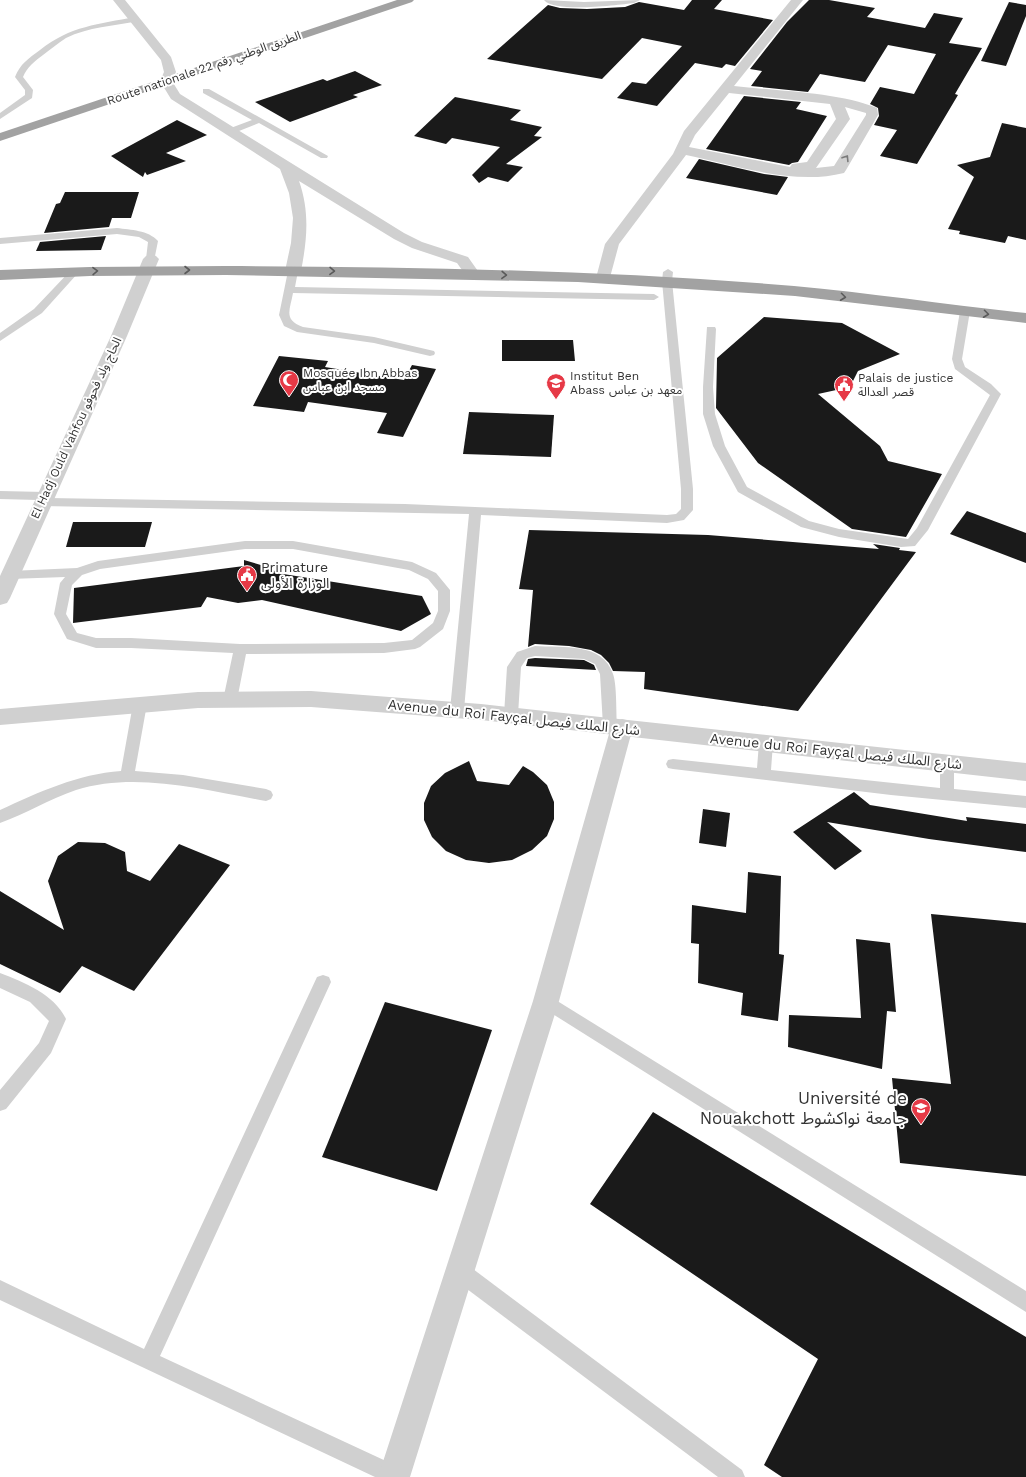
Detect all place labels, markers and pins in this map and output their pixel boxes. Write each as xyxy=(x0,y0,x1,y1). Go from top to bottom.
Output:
place label: Mosquée Ibn Abbas مسجد ابن عباس xyxy=(303,366,418,394)
mosque icon: Mosquée Ibn Abbas مسجد ابن عباس xyxy=(278,369,300,397)
place label: Institut Ben Abass معهد بن عباس xyxy=(570,369,682,397)
place label: Palais de justice قصر العدالة xyxy=(858,371,954,399)
school or university icon: Institut Ben Abass معهد بن عباس xyxy=(545,372,567,400)
public building icon: Palais de justice قصر العدالة xyxy=(833,374,855,402)
place label: Primature الوزارة الأولى xyxy=(261,559,329,592)
public building icon: Primature الوزارة الأولى xyxy=(236,564,258,592)
place label: Université de Nouakchott جامعة نواكشوط xyxy=(700,1088,907,1128)
school or university icon: Université de Nouakchott جامعة نواكشوط xyxy=(910,1097,932,1125)

